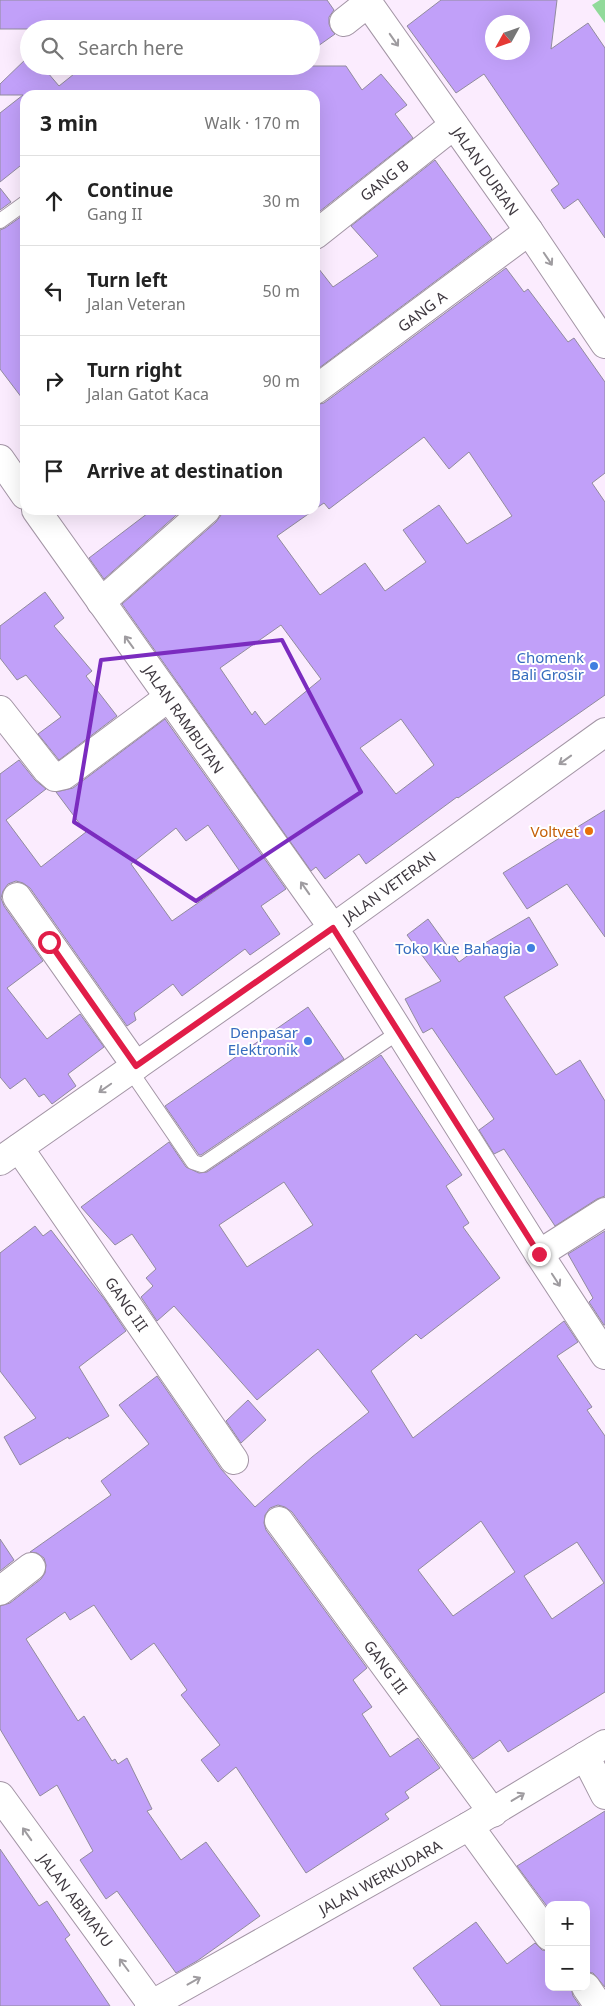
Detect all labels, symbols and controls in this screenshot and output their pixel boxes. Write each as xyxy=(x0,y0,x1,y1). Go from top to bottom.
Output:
north arrow xyxy=(485,15,530,60)
search box xyxy=(20,20,320,75)
one-way arrow xyxy=(389,33,399,47)
icon: search xyxy=(38,34,66,62)
text: Search here xyxy=(78,35,184,61)
text: 3 min xyxy=(40,109,98,137)
text: Walk · 170 m xyxy=(205,112,300,134)
street label: JALAN DURIAN xyxy=(447,121,524,219)
street label: GANG B xyxy=(356,155,412,205)
text: Continue xyxy=(87,177,173,203)
icon: ahead xyxy=(40,187,68,215)
text: 30 m xyxy=(263,190,300,212)
text: Gang II xyxy=(87,203,142,225)
one-way arrow xyxy=(543,251,553,265)
text: Turn left xyxy=(87,267,168,293)
icon: left xyxy=(40,277,68,305)
text: 50 m xyxy=(263,280,300,302)
street label: GANG A xyxy=(393,286,451,336)
text: Jalan Veteran xyxy=(87,293,186,315)
text: Turn right xyxy=(87,357,182,383)
icon: right xyxy=(40,367,68,395)
text: 90 m xyxy=(263,370,300,392)
text: Jalan Gatot Kaca xyxy=(87,383,209,405)
icon: arrive xyxy=(40,457,68,485)
text: Arrive at destination xyxy=(87,458,283,484)
one-way arrow xyxy=(124,635,134,649)
place label: Chomenk Bali Grosir xyxy=(511,647,584,684)
street label: JALAN RAMBUTAN xyxy=(138,659,229,777)
marker: Chomenk Bali Grosir xyxy=(588,660,600,672)
one-way arrow xyxy=(558,755,572,765)
place label: Voltvet xyxy=(530,821,580,841)
marker: Voltvet xyxy=(583,825,595,837)
street label: JALAN VETERAN xyxy=(337,846,440,929)
one-way arrow xyxy=(300,881,310,895)
route start xyxy=(38,931,61,954)
place label: Toko Kue Bahagia xyxy=(395,938,521,958)
marker: Toko Kue Bahagia xyxy=(525,942,537,954)
place label: Denpasar Elektronik xyxy=(228,1022,298,1059)
marker: Denpasar Elektronik xyxy=(302,1035,314,1047)
one-way arrow xyxy=(98,1083,112,1093)
route end xyxy=(528,1243,551,1266)
one-way arrow xyxy=(551,1272,561,1286)
street label: GANG III xyxy=(101,1273,153,1335)
street label: GANG III xyxy=(360,1636,412,1698)
one-way arrow xyxy=(511,1792,525,1802)
one-way arrow xyxy=(22,1827,32,1841)
street label: JALAN WERKUDARA xyxy=(313,1835,445,1920)
street label: JALAN ABIMAYU xyxy=(33,1847,118,1951)
map controls xyxy=(545,1901,590,1991)
button: + xyxy=(545,1901,590,1946)
button: − xyxy=(545,1946,590,1991)
one-way arrow xyxy=(118,1959,129,1972)
one-way arrow xyxy=(187,1976,202,1986)

